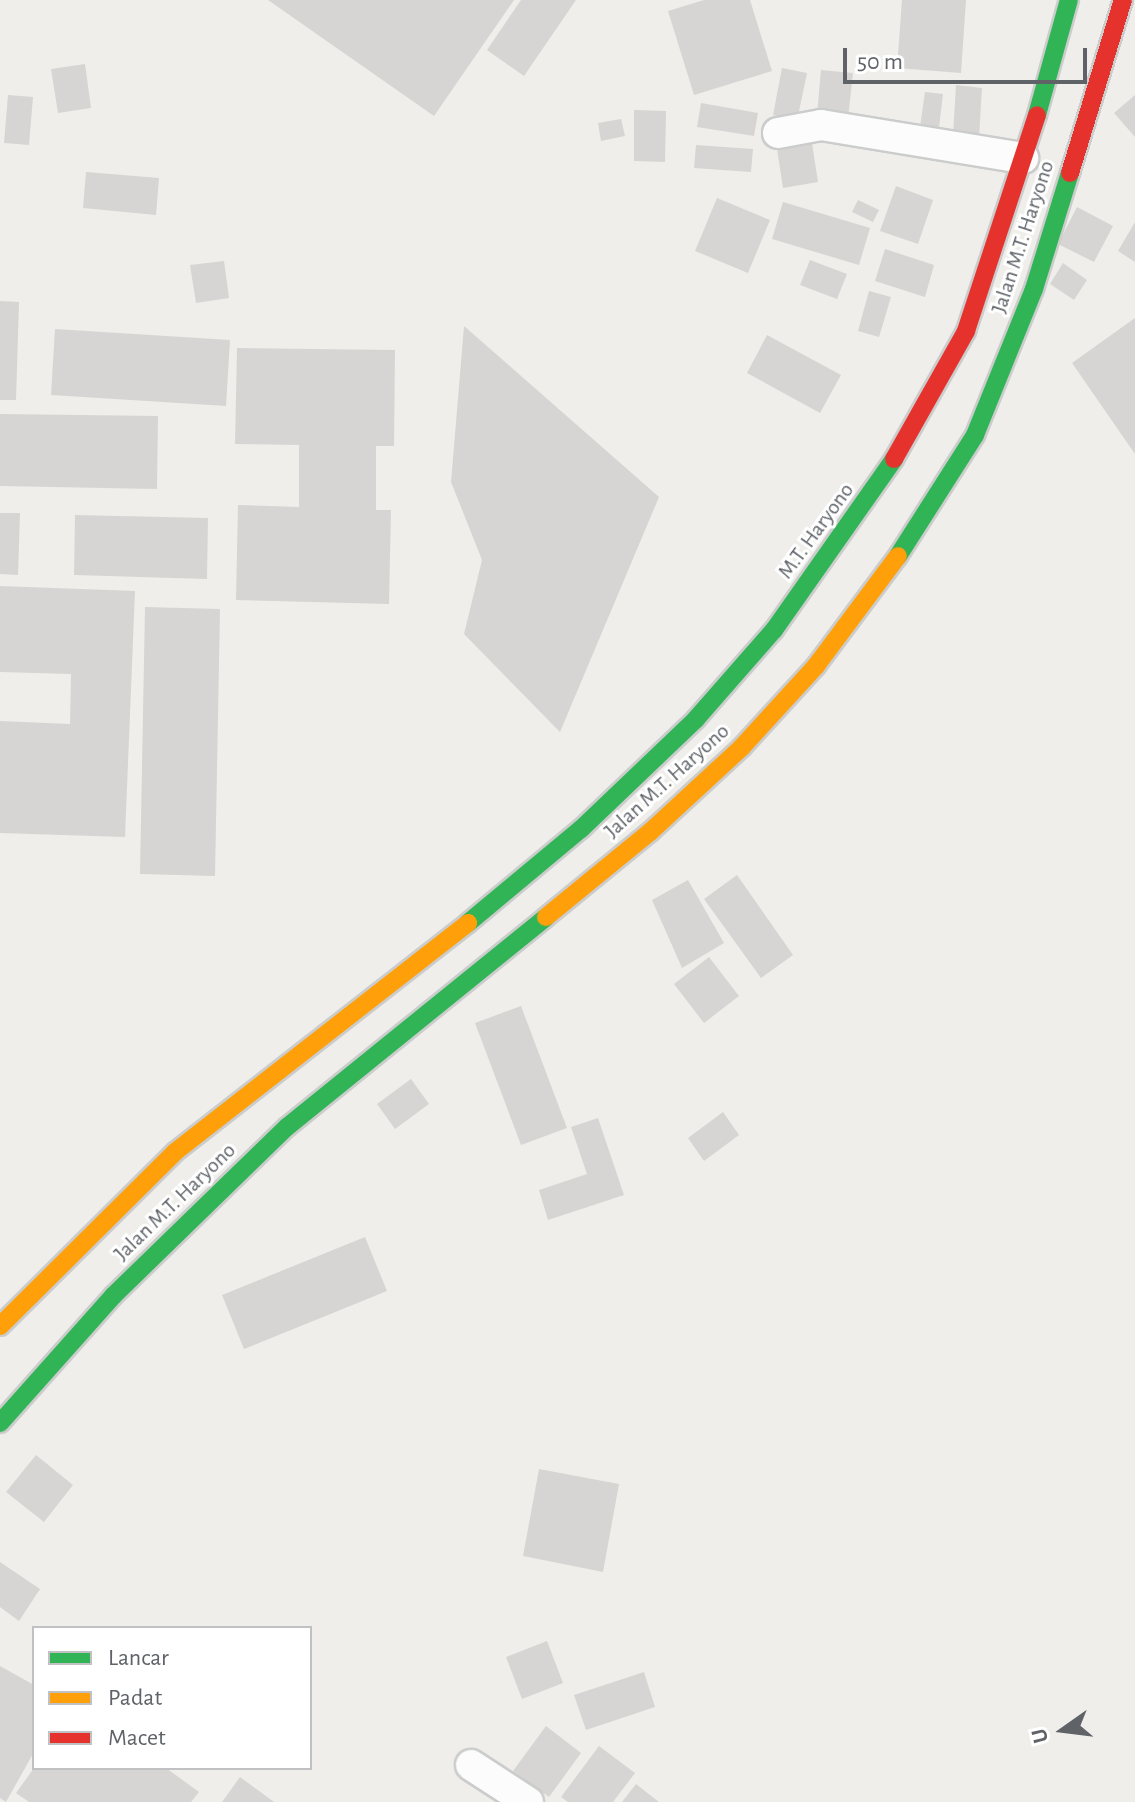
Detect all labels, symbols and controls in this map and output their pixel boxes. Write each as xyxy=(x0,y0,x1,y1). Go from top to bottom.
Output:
scale bar xyxy=(847,32,1091,82)
text: 50 m xyxy=(857,50,903,74)
street label: Jalan M.T. Haryono xyxy=(986,157,1060,317)
street label: M.T. Haryono xyxy=(772,478,860,584)
street label: Jalan M.T. Haryono xyxy=(599,718,735,844)
street label: Jalan M.T. Haryono xyxy=(109,1137,241,1267)
legend xyxy=(32,1626,312,1770)
text: Lancar xyxy=(108,1646,169,1670)
text: Padat xyxy=(108,1686,162,1710)
north arrow xyxy=(1023,1690,1103,1770)
text: Macet xyxy=(108,1726,166,1750)
text: U xyxy=(1027,1726,1052,1745)

